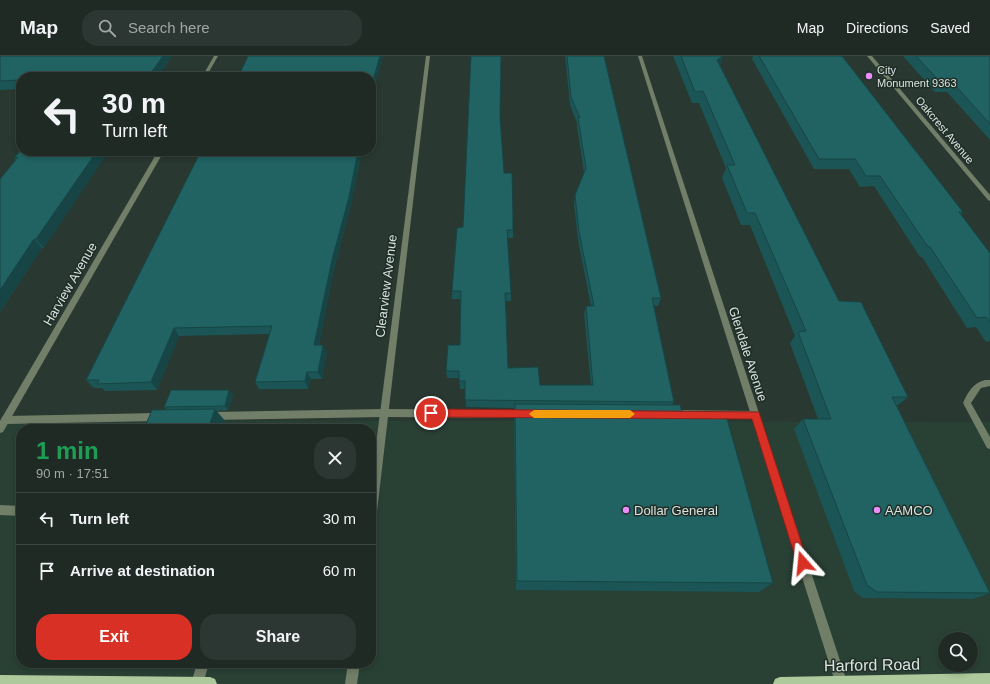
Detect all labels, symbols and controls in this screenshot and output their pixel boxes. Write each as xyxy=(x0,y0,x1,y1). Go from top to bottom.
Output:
search box xyxy=(82,10,362,46)
text: Map xyxy=(20,17,58,38)
icon: search xyxy=(96,17,118,39)
text: Search here xyxy=(128,19,210,36)
text: Map xyxy=(797,20,824,36)
text: Directions xyxy=(846,20,908,36)
text: Saved xyxy=(930,20,970,36)
place label: City Monument 9363 xyxy=(877,64,957,89)
marker: City Monument 9363 xyxy=(864,71,874,81)
icon: left xyxy=(36,88,88,140)
text: 30 m xyxy=(102,88,166,119)
street label: Oakcrest Avenue xyxy=(914,94,976,166)
text: Turn left xyxy=(102,121,167,141)
street label: Clearview Avenue xyxy=(372,234,400,338)
street label: Harview Avenue xyxy=(40,240,100,328)
street label: Glendale Avenue xyxy=(726,305,770,403)
pin xyxy=(414,396,448,430)
icon: arrive xyxy=(420,402,442,424)
text: 1 min xyxy=(36,437,99,464)
button: close xyxy=(314,437,356,479)
text: 90 m · 17:51 xyxy=(36,466,109,481)
place label: Dollar General xyxy=(634,503,718,518)
place label: AAMCO xyxy=(885,503,933,518)
marker: Dollar General xyxy=(621,505,631,515)
marker: AAMCO xyxy=(872,505,882,515)
icon: left xyxy=(36,508,58,530)
text: Turn left xyxy=(70,510,129,527)
text: 30 m xyxy=(323,510,356,527)
position arrow xyxy=(782,542,824,584)
icon: arrive xyxy=(36,560,58,582)
text: Arrive at destination xyxy=(70,562,215,579)
text: 60 m xyxy=(323,562,356,579)
button: Exit xyxy=(36,614,192,660)
button: Share xyxy=(200,614,356,660)
map controls xyxy=(938,632,978,672)
button: search xyxy=(938,632,978,672)
street label: Harford Road xyxy=(824,656,920,674)

